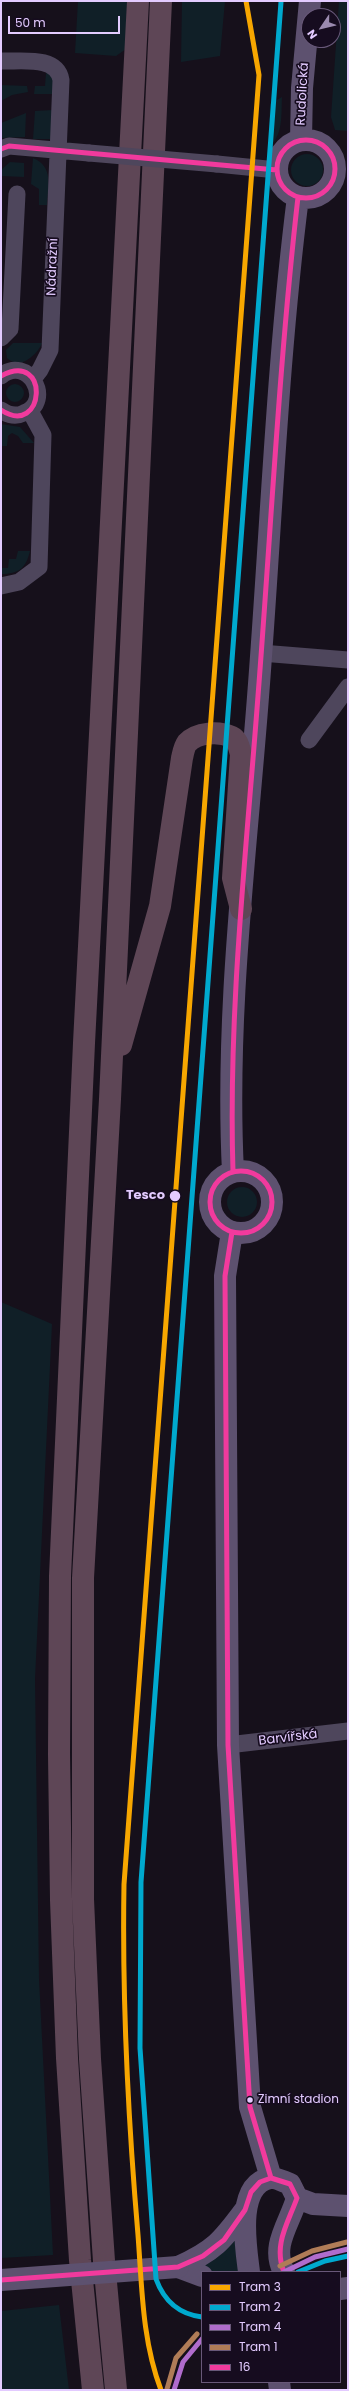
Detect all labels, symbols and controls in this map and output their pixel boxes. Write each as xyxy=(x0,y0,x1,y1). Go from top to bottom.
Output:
scale bar xyxy=(10,8,122,34)
north arrow xyxy=(301,8,341,48)
text: 50 m xyxy=(15,14,46,31)
text: N xyxy=(303,26,321,42)
street label: Rudolická xyxy=(294,62,312,126)
street label: Nádražní xyxy=(44,238,62,296)
place label: Tesco xyxy=(126,1188,165,1204)
marker: Tesco xyxy=(168,1189,182,1203)
street label: Barvířská xyxy=(258,1727,318,1749)
place label: Zimní stadion xyxy=(258,2093,339,2107)
marker: Zimní stadion xyxy=(245,2095,255,2105)
legend xyxy=(201,2271,341,2383)
text: Tram 3 xyxy=(239,2278,281,2295)
text: Tram 2 xyxy=(239,2298,281,2315)
text: Tram 4 xyxy=(239,2318,281,2335)
text: Tram 1 xyxy=(239,2338,277,2355)
text: 16 xyxy=(239,2358,250,2375)

